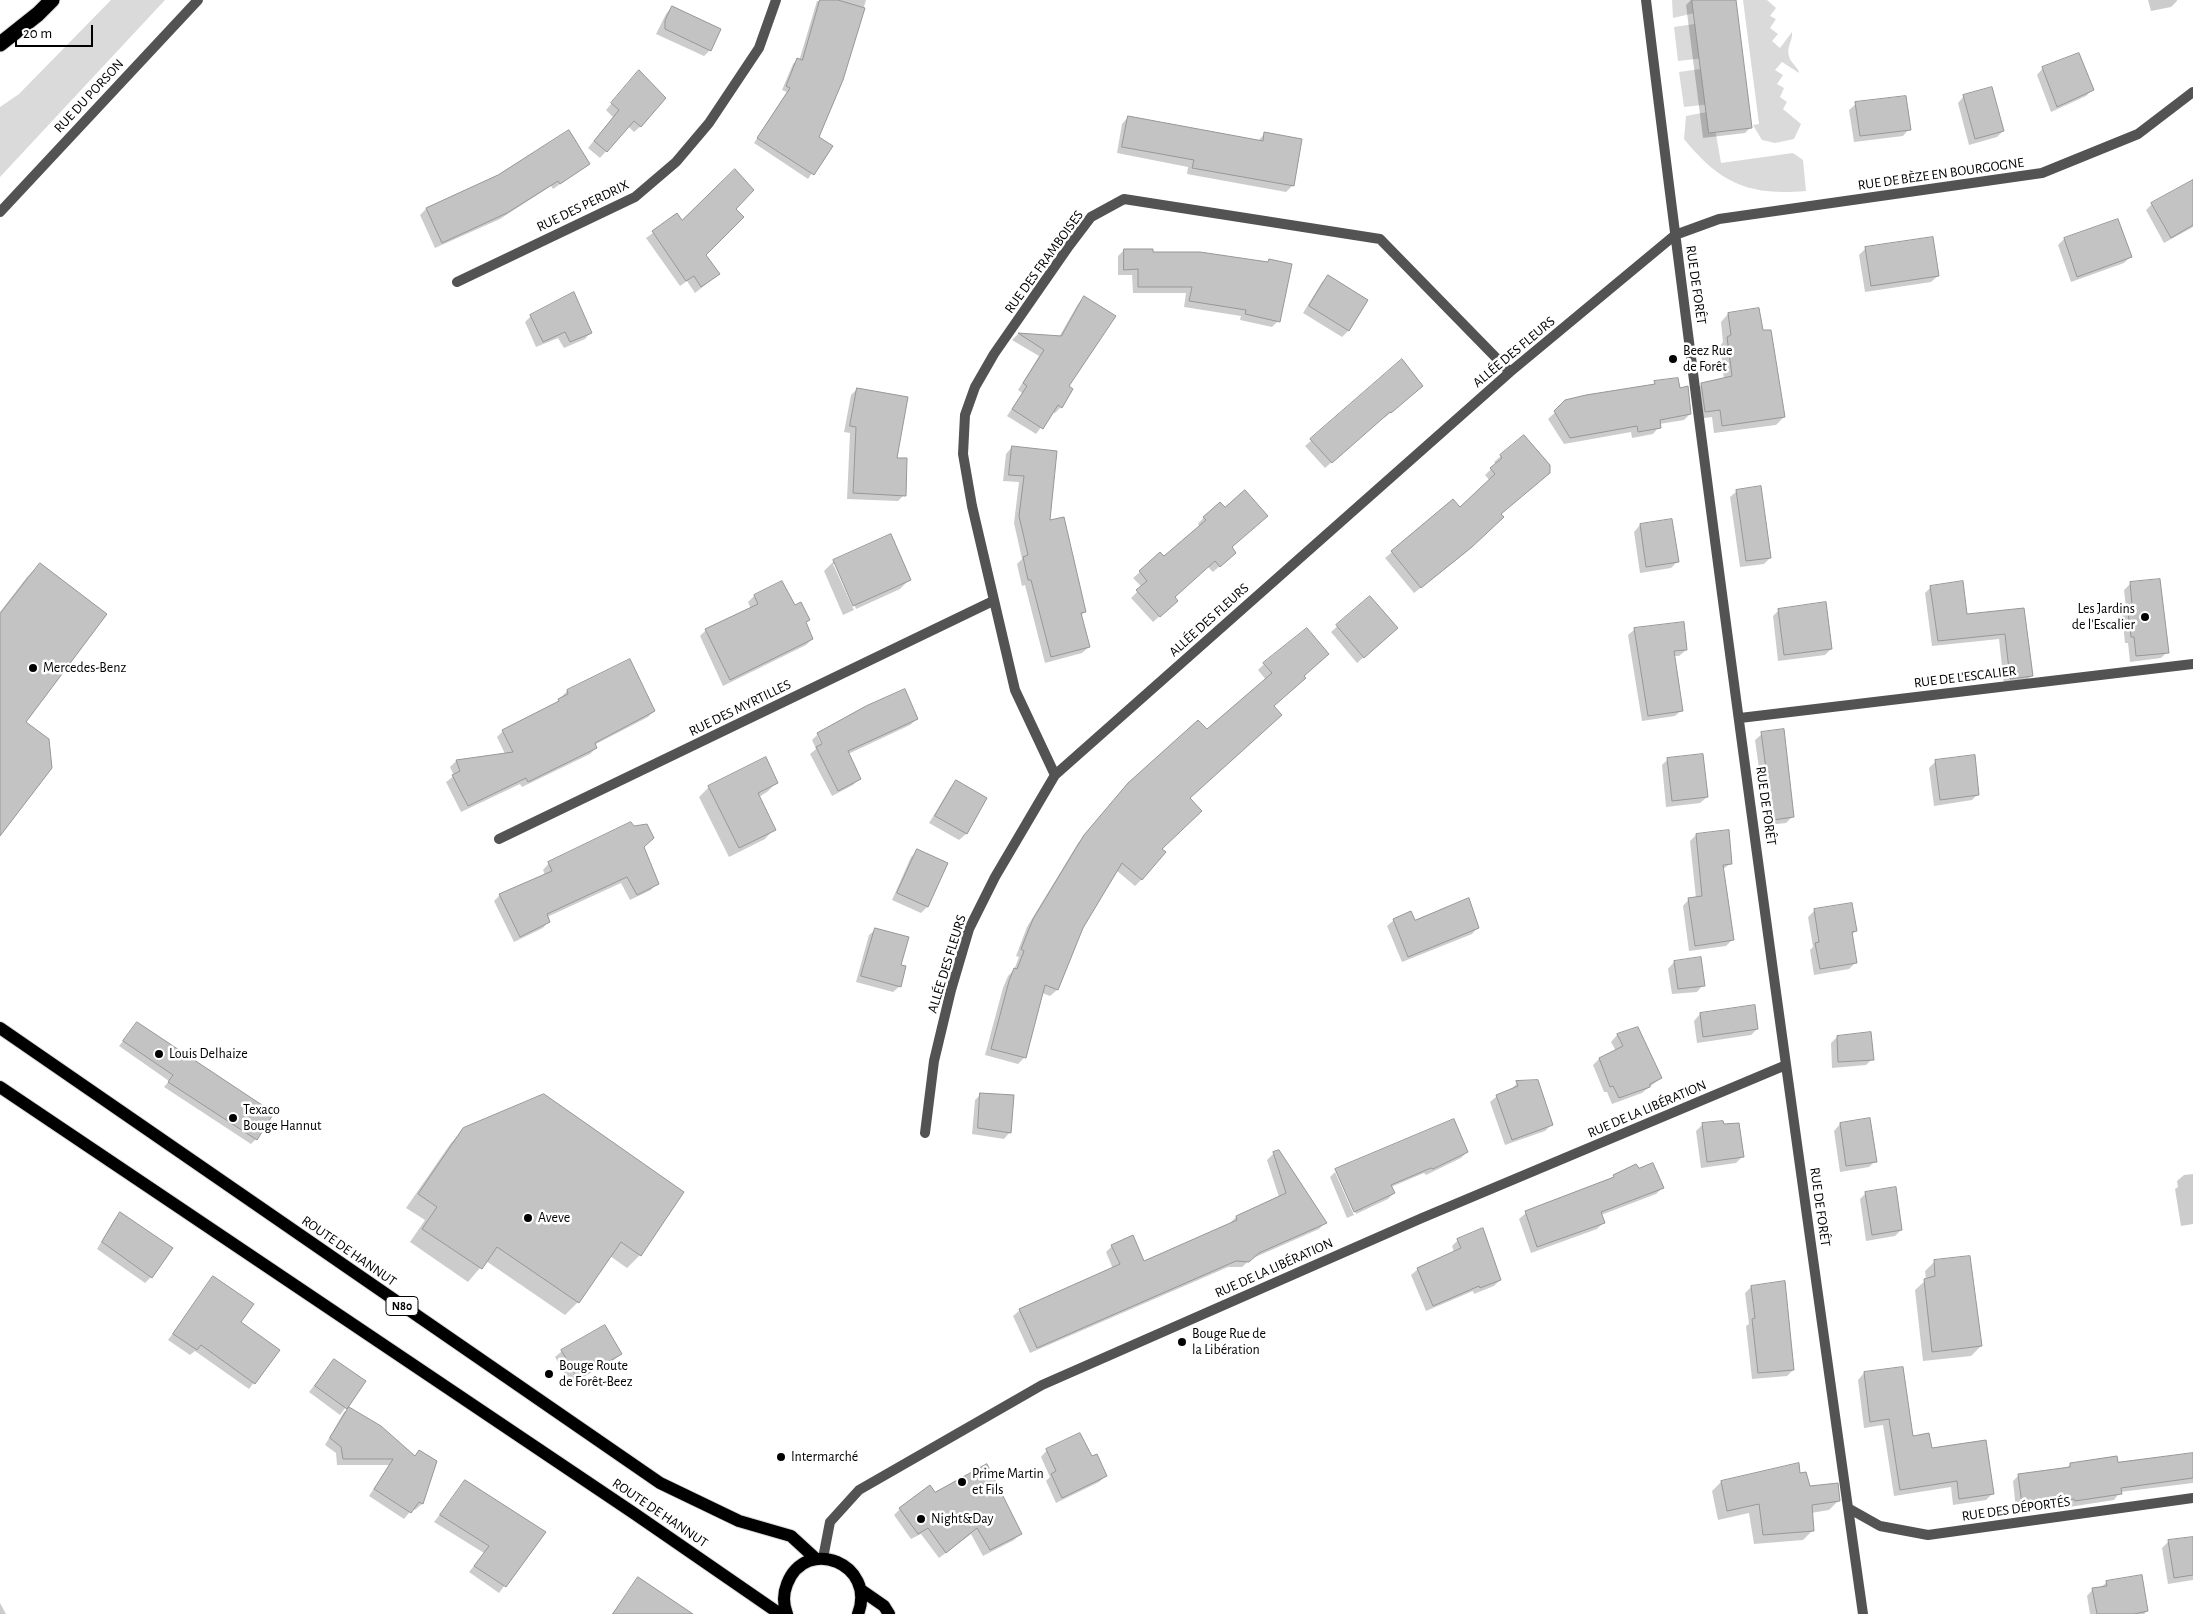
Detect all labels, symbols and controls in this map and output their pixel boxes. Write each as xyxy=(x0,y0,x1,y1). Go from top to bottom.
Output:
scale bar xyxy=(18,15,95,47)
text: 20 m xyxy=(23,26,52,41)
street label: RUE DU PORSON xyxy=(51,56,127,136)
street label: RUE DE BÈZE EN BOURGOGNE xyxy=(1857,154,2025,194)
street label: RUE DES PERDRIX xyxy=(534,176,632,236)
street label: RUE DES FRAMBOISES xyxy=(1001,207,1087,317)
street label: RUE DE FORÊT xyxy=(1682,244,1710,326)
street label: ALLÉE DES FLEURS xyxy=(1470,313,1558,391)
place label: Beez Rue de Forêt xyxy=(1683,343,1732,376)
marker: Beez Rue de Forêt xyxy=(1667,353,1679,365)
street label: ALLÉE DES FLEURS xyxy=(1165,580,1253,660)
place label: Les Jardins de l'Escalier xyxy=(2072,601,2135,634)
marker: Les Jardins de l'Escalier xyxy=(2139,611,2151,623)
place label: Mercedes-Benz xyxy=(43,660,126,676)
marker: Mercedes-Benz xyxy=(27,662,39,674)
street label: RUE DE L'ESCALIER xyxy=(1913,662,2017,692)
street label: RUE DES MYRTILLES xyxy=(686,676,794,740)
street label: RUE DE FORÊT xyxy=(1752,765,1780,847)
street label: ALLÉE DES FLEURS xyxy=(924,913,970,1015)
place label: Louis Delhaize xyxy=(169,1046,248,1062)
marker: Louis Delhaize xyxy=(153,1048,165,1060)
street label: RUE DE LA LIBÉRATION xyxy=(1585,1076,1709,1142)
place label: Texaco Bouge Hannut xyxy=(243,1102,322,1134)
marker: Texaco Bouge Hannut xyxy=(227,1112,239,1124)
street label: RUE DE FORÊT xyxy=(1806,1166,1834,1248)
place label: Aveve xyxy=(538,1210,570,1226)
street label: ROUTE DE HANNUT xyxy=(298,1212,400,1290)
marker: Aveve xyxy=(522,1212,534,1224)
street label: RUE DE LA LIBÉRATION xyxy=(1212,1234,1336,1302)
road number: N80 xyxy=(386,1296,418,1315)
place label: Bouge Rue de la Libération xyxy=(1192,1326,1266,1358)
marker: Bouge Rue de la Libération xyxy=(1176,1336,1188,1348)
place label: Bouge Route de Forêt-Beez xyxy=(559,1358,632,1390)
marker: Bouge Route de Forêt-Beez xyxy=(543,1368,555,1380)
place label: Intermarché xyxy=(791,1449,858,1465)
marker: Intermarché xyxy=(775,1451,787,1463)
place label: Prime Martin et Fils xyxy=(972,1466,1044,1498)
street label: ROUTE DE HANNUT xyxy=(609,1475,711,1551)
marker: Prime Martin et Fils xyxy=(956,1476,968,1488)
street label: RUE DES DÉPORTÉS xyxy=(1961,1493,2071,1525)
place label: Night&Day xyxy=(931,1511,994,1527)
marker: Night&Day xyxy=(915,1513,927,1525)

